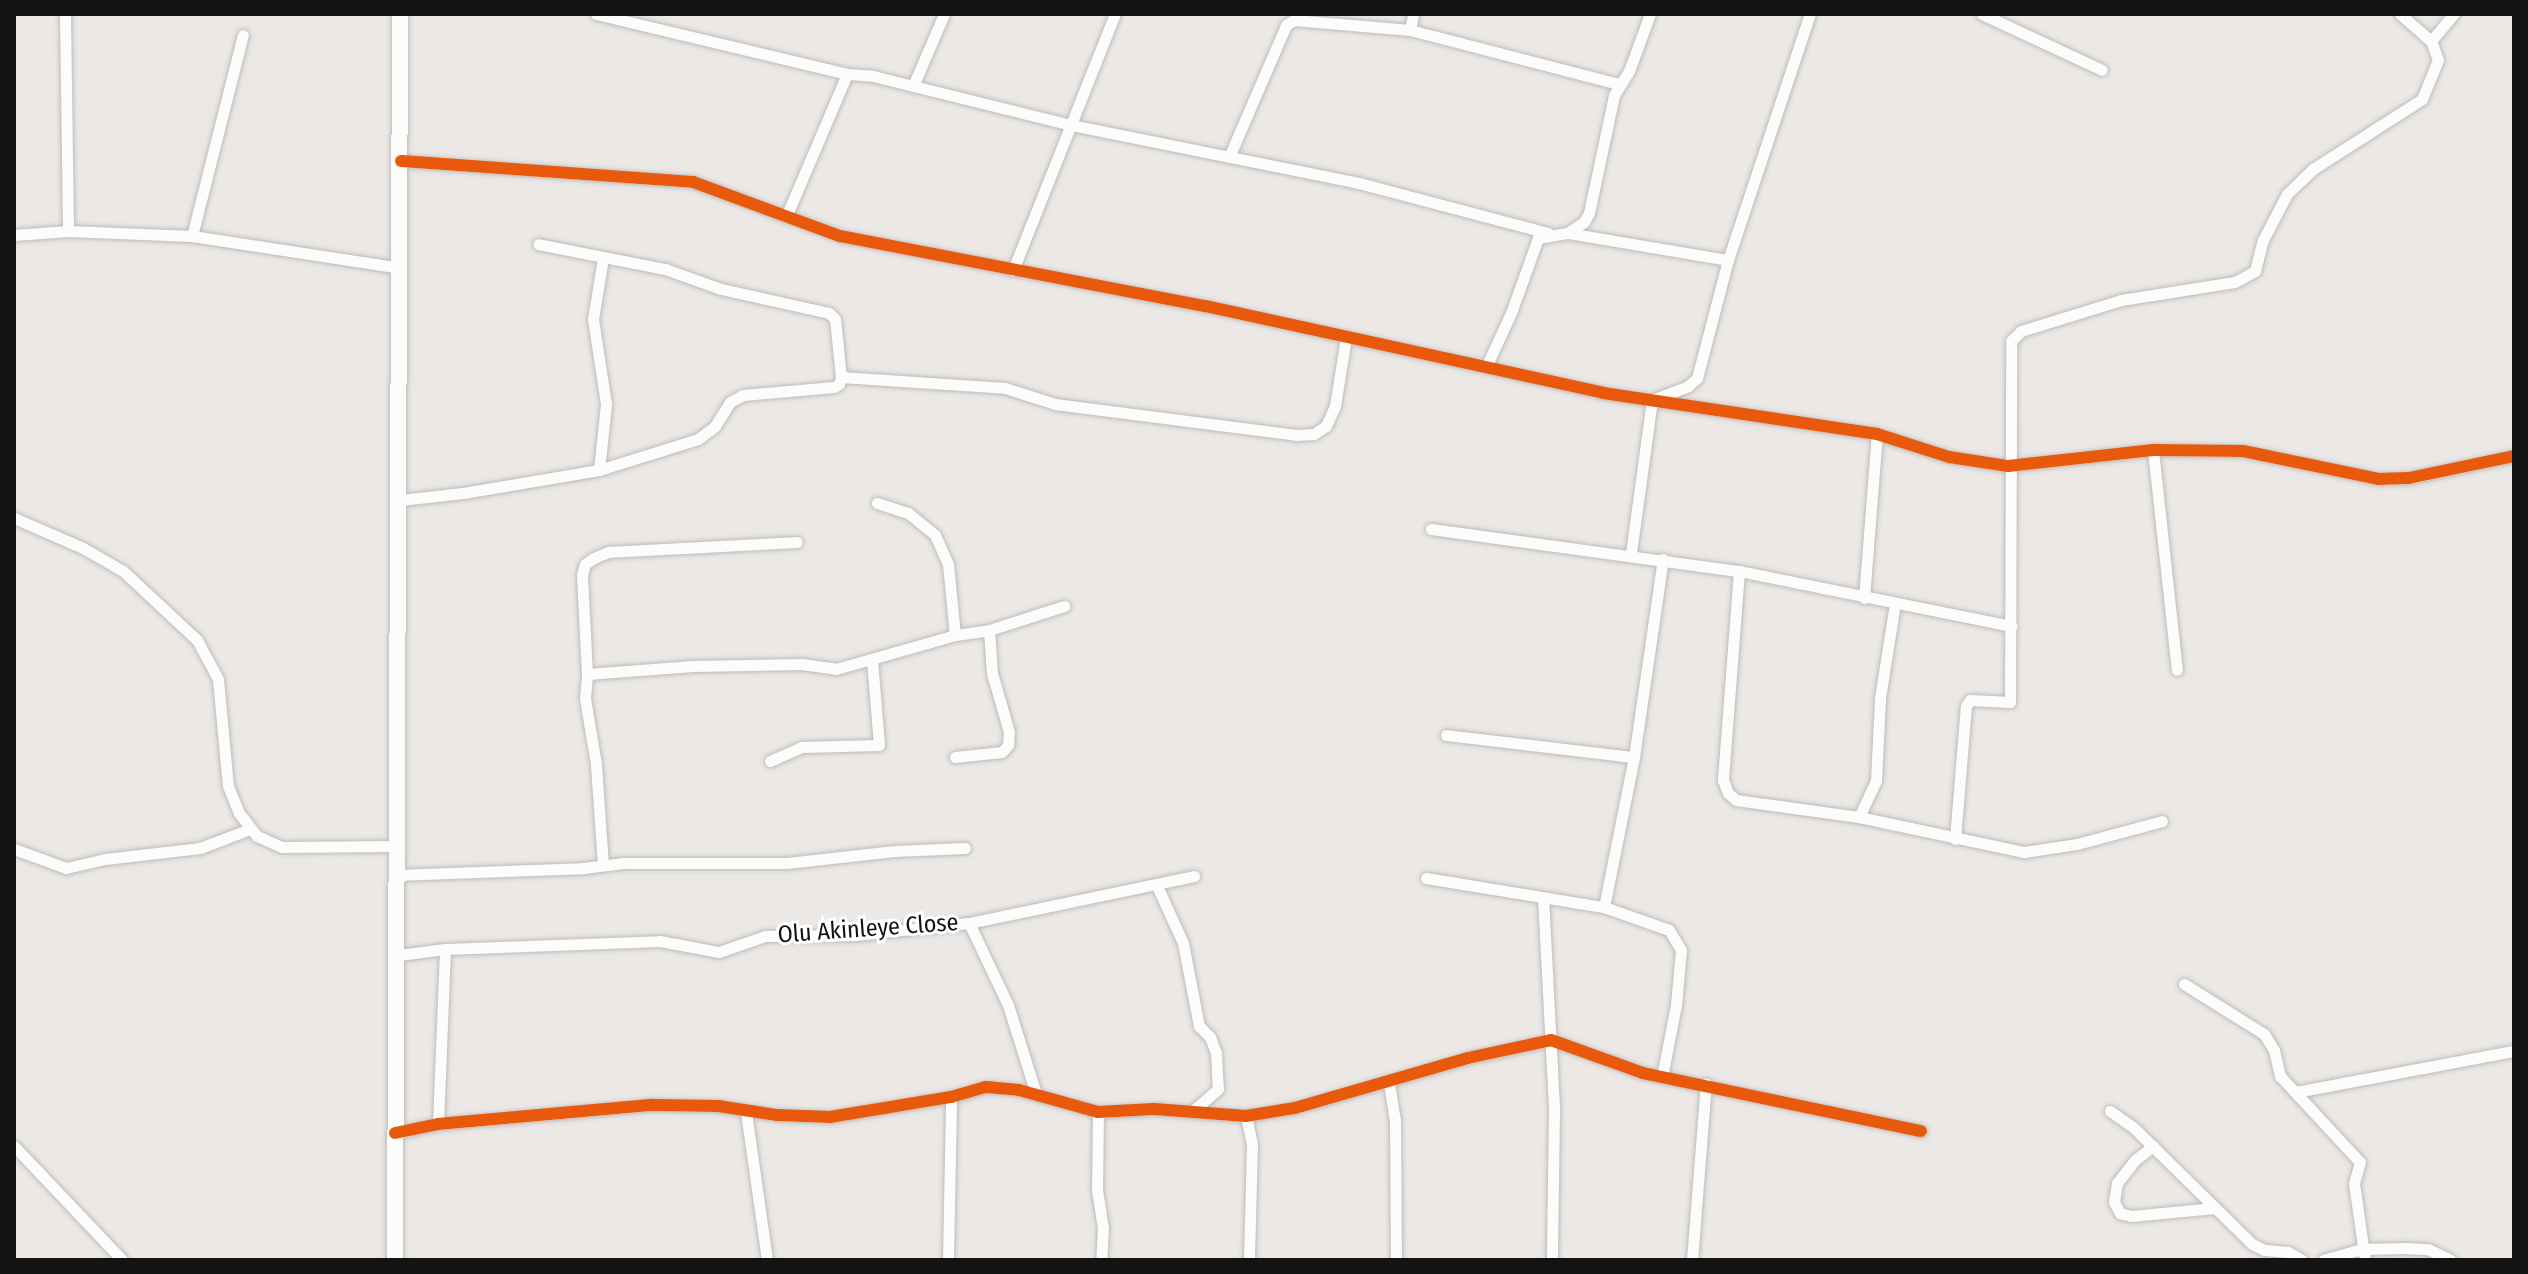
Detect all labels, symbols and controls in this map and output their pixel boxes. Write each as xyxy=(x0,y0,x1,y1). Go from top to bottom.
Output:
street label: Olu Akinleye Close xyxy=(777,908,959,950)

